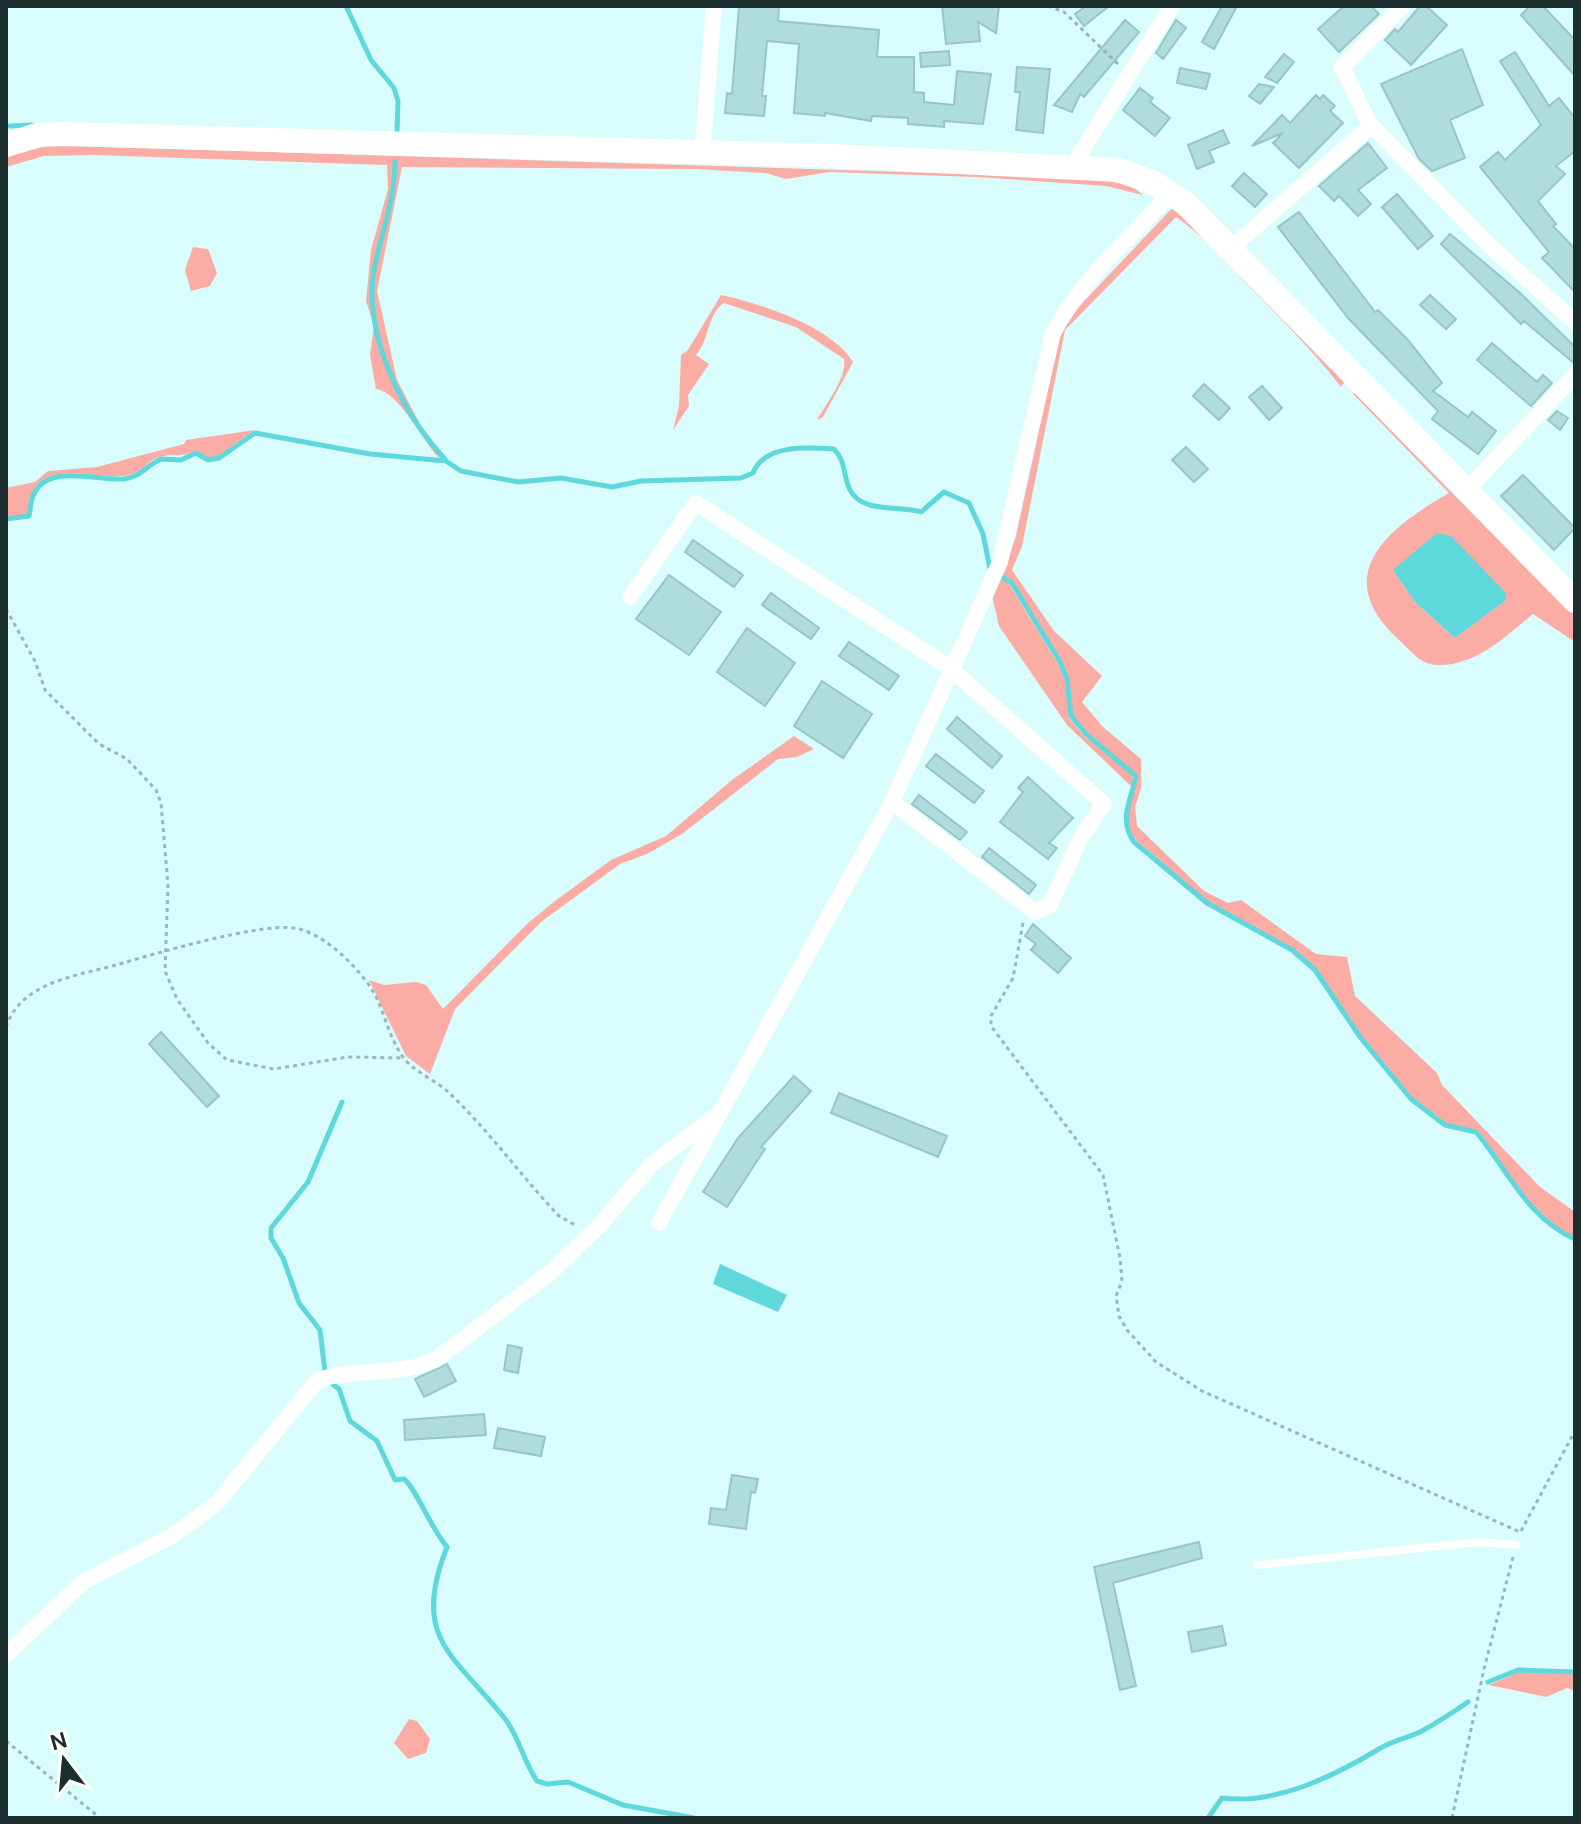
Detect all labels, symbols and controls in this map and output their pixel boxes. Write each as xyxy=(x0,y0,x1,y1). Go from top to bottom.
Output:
north arrow xyxy=(24,1720,104,1800)
text: N xyxy=(47,1725,70,1757)

